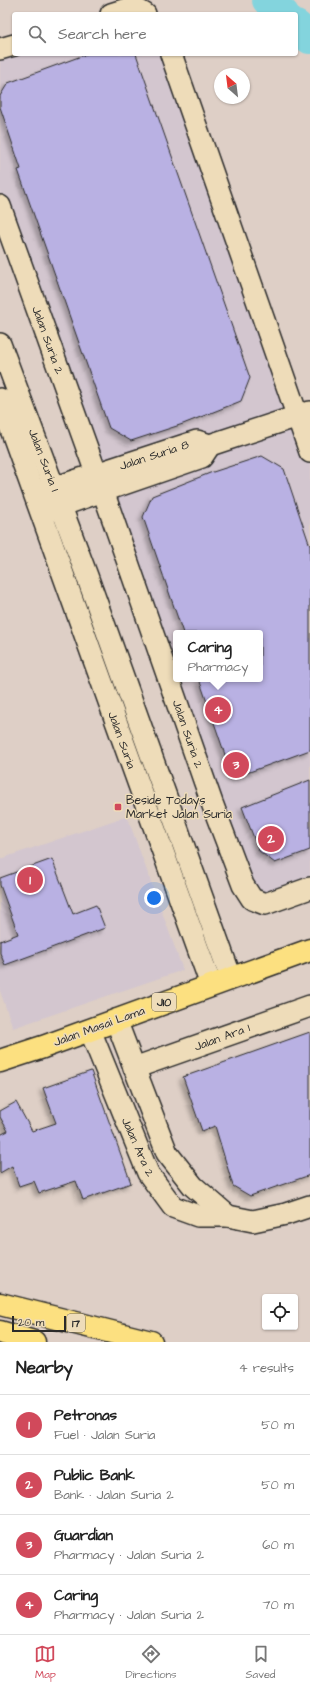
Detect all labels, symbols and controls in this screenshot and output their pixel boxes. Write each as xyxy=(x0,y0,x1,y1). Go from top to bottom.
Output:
search box xyxy=(12,12,298,56)
icon: search xyxy=(26,23,48,45)
text: Search here xyxy=(58,24,147,45)
north arrow xyxy=(214,68,250,104)
street label: Jalan Suria 2 xyxy=(27,304,68,377)
street label: Jalan Suria 1 xyxy=(24,426,63,494)
street label: Jalan Suria 8 xyxy=(117,436,191,475)
popup xyxy=(173,630,263,682)
text: Caring xyxy=(188,637,232,658)
text: Pharmacy xyxy=(188,658,248,676)
pin: 4 xyxy=(205,695,231,725)
street label: Jalan Suria 2 xyxy=(168,698,207,771)
street label: Jalan Suria xyxy=(103,709,140,771)
pin: 3 xyxy=(223,750,249,780)
place label: Beside Todays Market Jalan Suria xyxy=(126,792,232,823)
marker: Beside Todays Market Jalan Suria xyxy=(113,802,123,812)
pin: 2 xyxy=(258,824,284,854)
pin: 1 xyxy=(17,865,43,895)
your location xyxy=(144,888,164,908)
road number: J10 xyxy=(152,993,176,1011)
street label: Jalan Masai Lama xyxy=(51,1002,147,1051)
street label: Jalan Ara 1 xyxy=(192,1019,253,1055)
street label: Jalan Ara 2 xyxy=(117,1115,158,1180)
map controls xyxy=(262,1294,298,1330)
button: locate xyxy=(262,1294,298,1330)
scale bar xyxy=(12,1314,66,1333)
road number: 17 xyxy=(67,1314,85,1332)
text: 20 m xyxy=(18,1315,44,1330)
text: Nearby xyxy=(16,1356,73,1380)
text: 4 results xyxy=(239,1359,294,1377)
text: Petronas xyxy=(54,1405,117,1426)
text: 1 xyxy=(28,1416,30,1434)
text: 50 m xyxy=(261,1416,294,1434)
text: Fuel · Jalan Suria xyxy=(54,1426,156,1444)
text: Public Bank xyxy=(54,1465,135,1486)
text: 2 xyxy=(25,1476,33,1494)
text: 50 m xyxy=(261,1476,294,1494)
text: Bank · Jalan Suria 2 xyxy=(54,1486,174,1504)
text: Guardian xyxy=(54,1525,113,1546)
text: 3 xyxy=(26,1536,32,1554)
text: 60 m xyxy=(262,1536,294,1554)
text: Pharmacy · Jalan Suria 2 xyxy=(54,1546,204,1564)
text: Caring xyxy=(54,1585,98,1606)
text: 4 xyxy=(25,1596,33,1614)
text: 70 m xyxy=(262,1596,294,1614)
text: Pharmacy · Jalan Suria 2 xyxy=(54,1606,204,1624)
tab: Map xyxy=(34,1643,56,1682)
tab: Directions xyxy=(125,1643,177,1682)
tab: Saved xyxy=(246,1643,276,1682)

